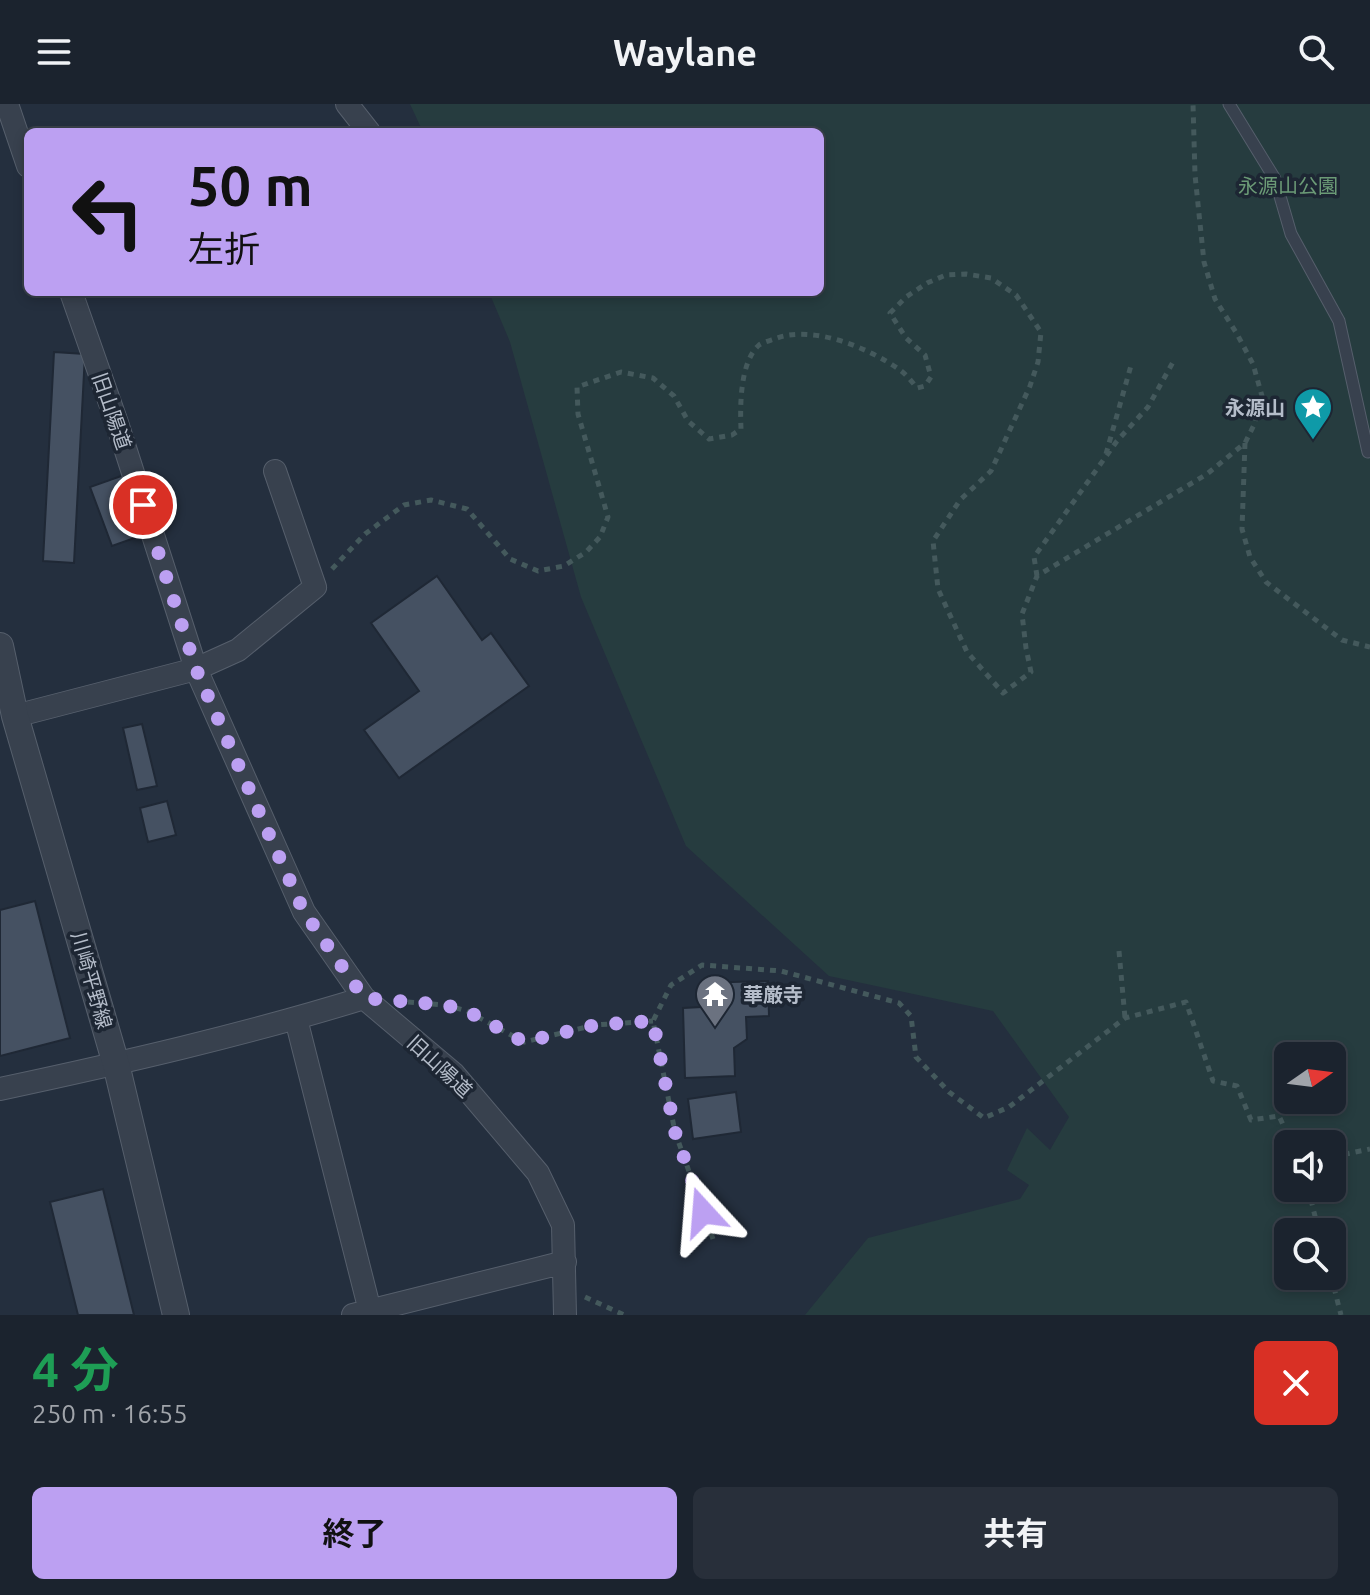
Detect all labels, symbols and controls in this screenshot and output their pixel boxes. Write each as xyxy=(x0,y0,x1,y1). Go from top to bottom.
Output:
icon: menu xyxy=(32,30,76,74)
icon: search xyxy=(1294,30,1338,74)
text: Waylane xyxy=(613,32,757,73)
text: 50 m xyxy=(188,154,313,217)
icon: left xyxy=(56,160,160,264)
park label: 永源山公園 xyxy=(1238,174,1338,197)
text: 左折 xyxy=(188,228,260,269)
street label: 旧山陽道 xyxy=(88,369,136,453)
place icon: 永源山 xyxy=(1292,386,1334,441)
place label: 永源山 xyxy=(1225,396,1285,419)
pin xyxy=(109,471,177,539)
icon: arrive xyxy=(121,483,165,527)
street label: 川崎平野線 xyxy=(67,929,117,1031)
temple icon: 華厳寺 xyxy=(694,973,736,1028)
place label: 華厳寺 xyxy=(743,983,803,1006)
street label: 旧山陽道 xyxy=(403,1030,477,1102)
north arrow xyxy=(1274,1042,1346,1114)
map controls xyxy=(1274,1042,1346,1290)
button: sound xyxy=(1274,1130,1346,1202)
position arrow xyxy=(661,1170,745,1254)
button: search xyxy=(1274,1218,1346,1290)
button: close xyxy=(1254,1341,1338,1425)
text: 4 分 xyxy=(32,1342,118,1396)
text: 250 m · 16:55 xyxy=(32,1399,188,1428)
button: 終了 xyxy=(32,1487,677,1579)
button: 共有 xyxy=(693,1487,1338,1579)

